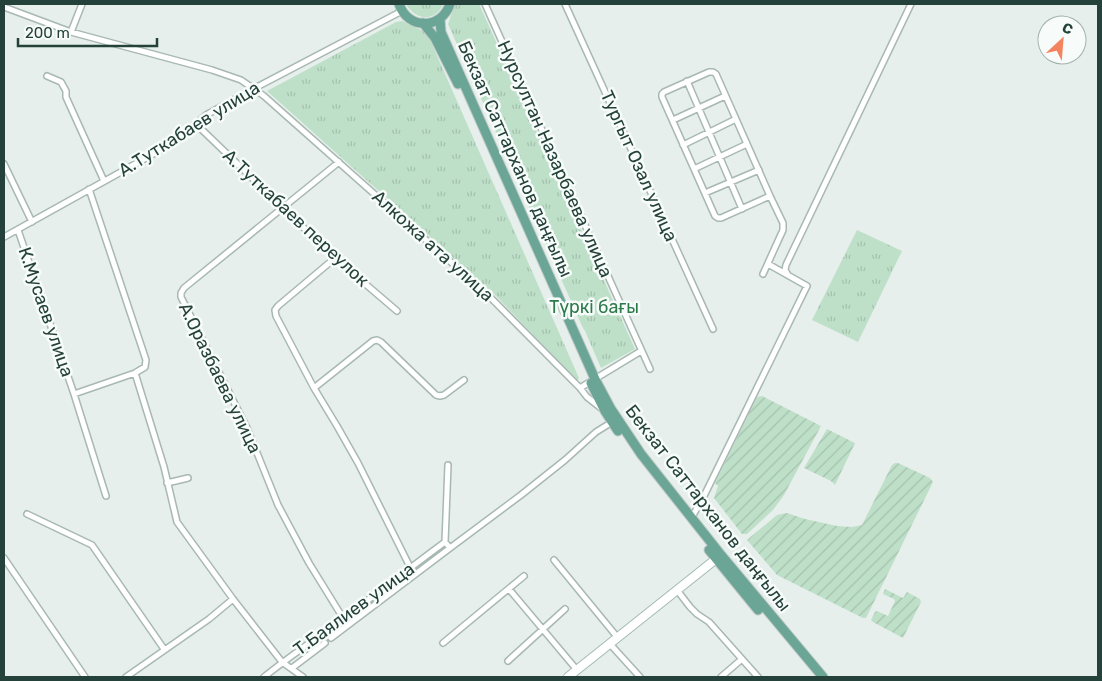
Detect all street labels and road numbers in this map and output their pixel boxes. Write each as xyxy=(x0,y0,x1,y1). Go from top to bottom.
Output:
street label: Нурсултан Назарбаева улица xyxy=(493,37,617,281)
street label: Бекзат Саттарханов даңғылы xyxy=(453,38,577,280)
street label: А.Туткабаев улица xyxy=(114,77,264,181)
street label: Тургыт Озал улица xyxy=(596,87,682,245)
street label: А.Туткабаев переулок xyxy=(218,145,374,292)
street label: Алкожа ата улица xyxy=(368,186,498,306)
street label: К.Мусаев улица xyxy=(13,244,79,380)
street label: А.Оразбаева улица xyxy=(174,299,266,457)
street label: Бекзат Саттарханов даңғылы xyxy=(621,400,795,616)
street label: Т.Баялиев улица xyxy=(289,558,419,660)

